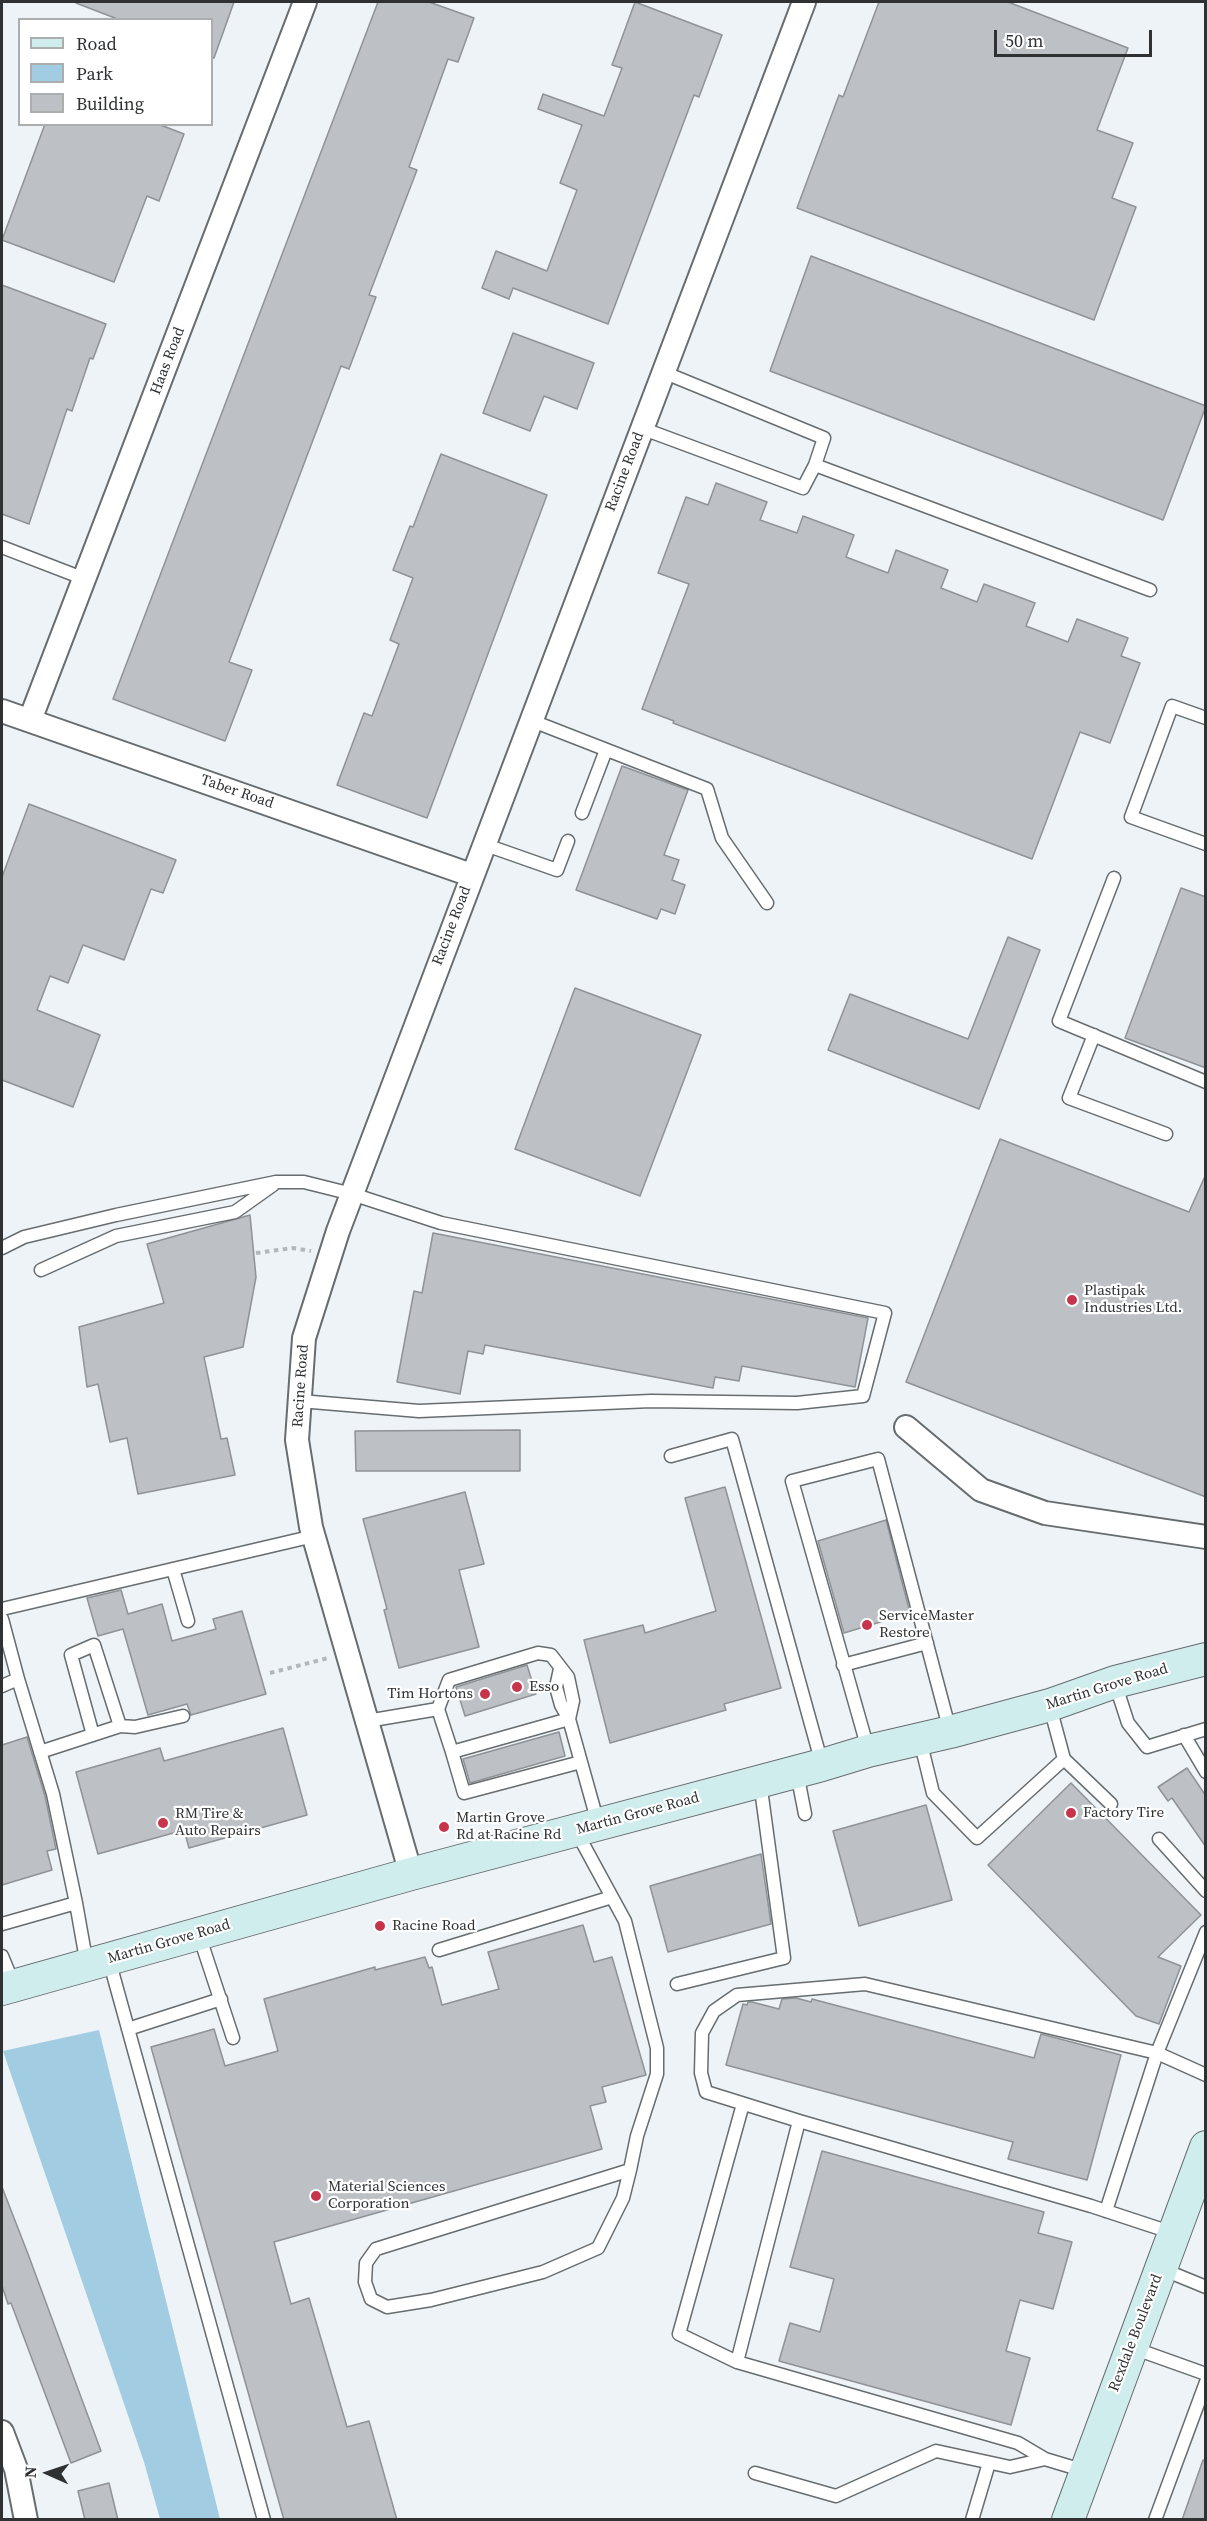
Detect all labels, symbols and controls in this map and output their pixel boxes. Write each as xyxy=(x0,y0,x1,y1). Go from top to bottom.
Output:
legend xyxy=(18,18,213,126)
scale bar xyxy=(997,18,1154,56)
text: 50 m xyxy=(1005,28,1043,53)
text: Road xyxy=(76,31,117,56)
text: Park xyxy=(76,61,113,86)
text: Building xyxy=(76,91,144,116)
street label: Haas Road xyxy=(147,325,189,397)
street label: Racine Road xyxy=(602,430,648,514)
street label: Taber Road xyxy=(198,771,276,813)
street label: Racine Road xyxy=(429,884,475,968)
place label: Plastipak Industries Ltd. xyxy=(1084,1282,1182,1317)
marker: Plastipak Industries Ltd. xyxy=(1065,1293,1079,1307)
street label: Racine Road xyxy=(289,1344,313,1428)
place label: ServiceMaster Restore xyxy=(879,1607,974,1642)
marker: ServiceMaster Restore xyxy=(860,1618,874,1632)
street label: Martin Grove Road xyxy=(1044,1660,1170,1714)
place label: Esso xyxy=(529,1678,559,1696)
marker: Esso xyxy=(510,1680,524,1694)
place label: Tim Hortons xyxy=(387,1685,473,1703)
marker: Tim Hortons xyxy=(478,1687,492,1701)
street label: Martin Grove Road xyxy=(575,1789,701,1839)
place label: Factory Tire xyxy=(1083,1804,1164,1822)
place label: RM Tire & Auto Repairs xyxy=(175,1805,261,1840)
marker: Factory Tire xyxy=(1064,1806,1078,1820)
place label: Martin Grove Rd at Racine Rd xyxy=(456,1809,561,1844)
marker: RM Tire & Auto Repairs xyxy=(156,1816,170,1830)
marker: Martin Grove Rd at Racine Rd xyxy=(437,1820,451,1834)
street label: Martin Grove Road xyxy=(106,1916,232,1968)
place label: Racine Road xyxy=(392,1917,475,1935)
marker: Racine Road xyxy=(373,1919,387,1933)
place label: Material Sciences Corporation xyxy=(328,2178,445,2213)
marker: Material Sciences Corporation xyxy=(309,2189,323,2203)
street label: Rexdale Boulevard xyxy=(1105,2272,1167,2394)
north arrow xyxy=(18,2443,78,2503)
text: N xyxy=(19,2466,41,2478)

